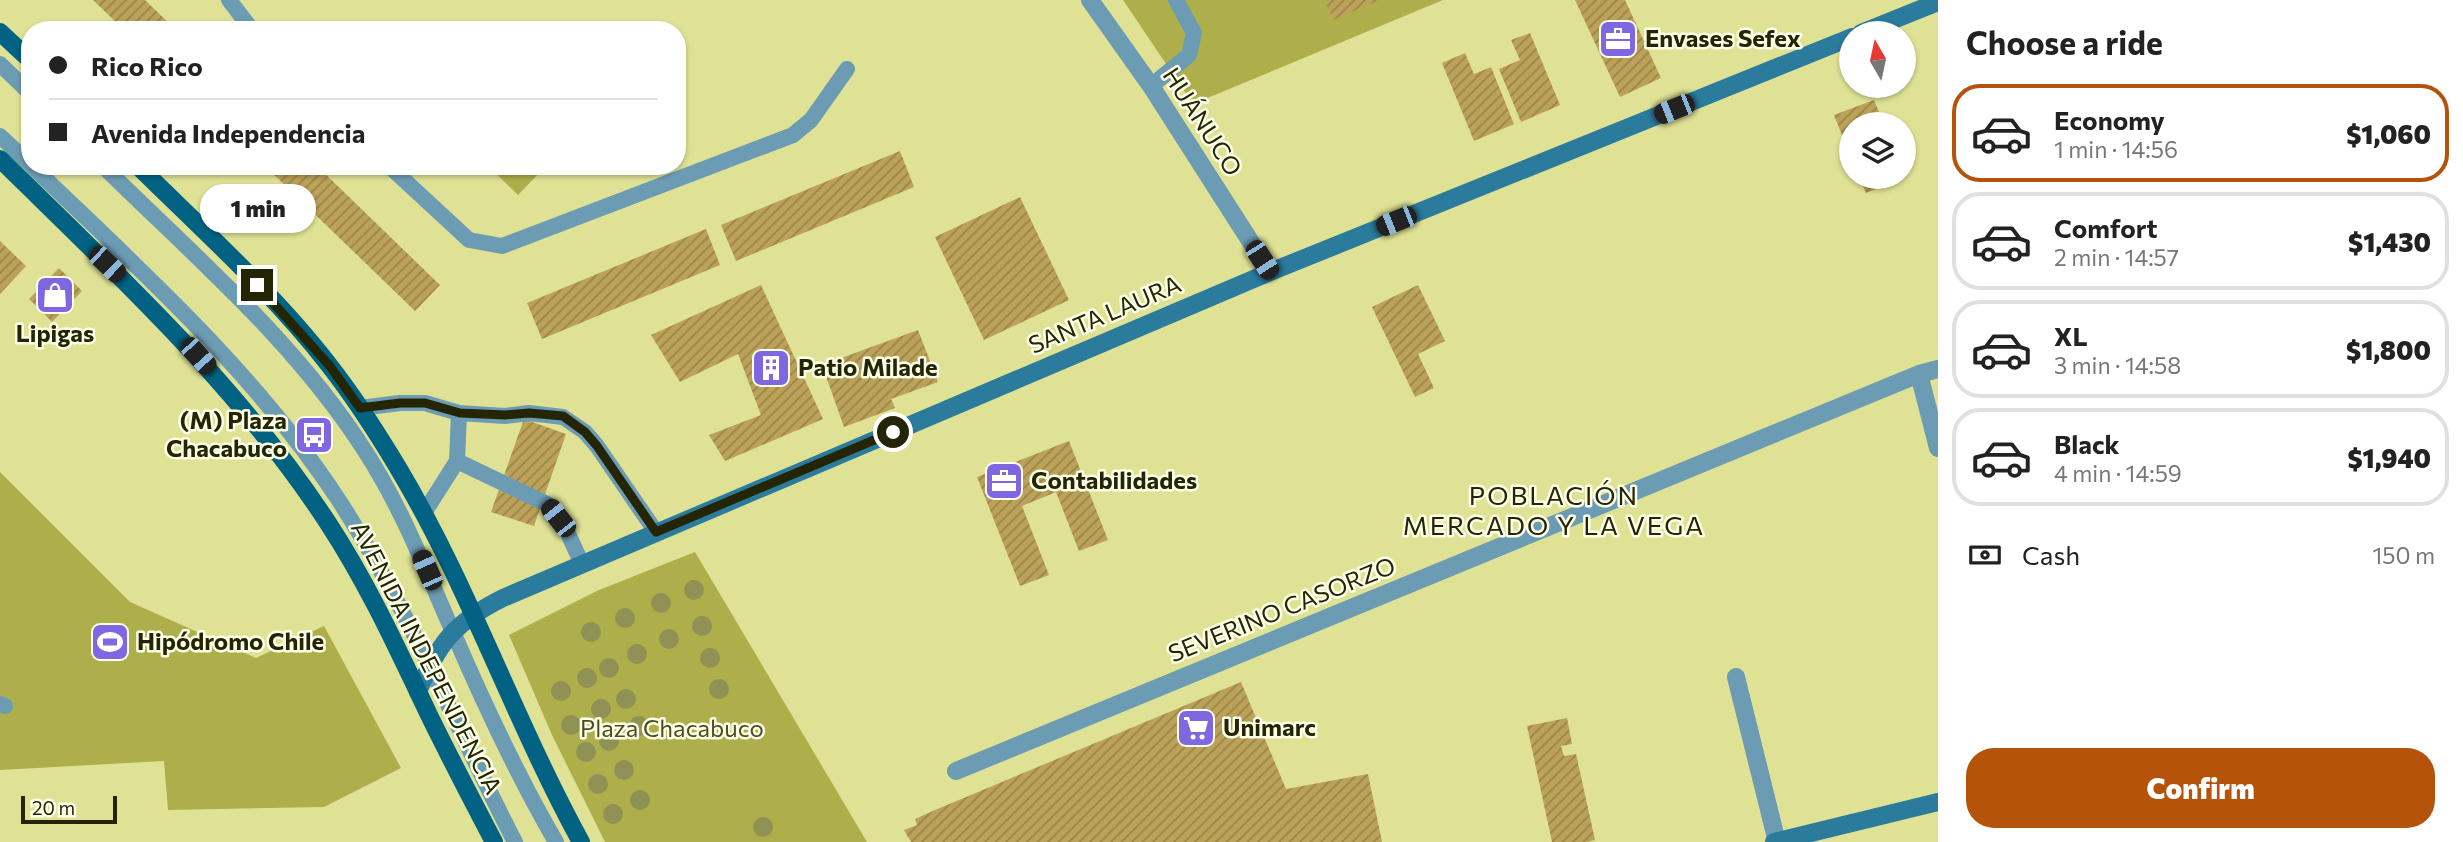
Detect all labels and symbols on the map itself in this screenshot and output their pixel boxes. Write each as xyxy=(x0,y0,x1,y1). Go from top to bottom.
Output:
office icon: Envases Sefex xyxy=(1597,18,1639,60)
north arrow xyxy=(1839,21,1916,98)
place label: Envases Sefex xyxy=(1645,23,1801,52)
street label: HUÁNUCO xyxy=(1158,62,1249,181)
car xyxy=(1651,91,1698,127)
callout: 1 min xyxy=(199,184,315,232)
car xyxy=(1373,203,1420,239)
car xyxy=(1242,237,1283,283)
car xyxy=(85,242,130,286)
street label: SANTA LAURA xyxy=(1024,268,1185,359)
route end xyxy=(241,269,273,301)
shop icon: Lipigas xyxy=(34,274,76,316)
place label: Lipigas xyxy=(16,318,94,347)
car xyxy=(177,333,220,379)
building icon: Patio Milade xyxy=(750,347,792,389)
place label: Patio Milade xyxy=(798,352,938,381)
place label: (M) Plaza Chacabuco xyxy=(166,405,287,462)
bus stop icon: (M) Plaza Chacabuco xyxy=(293,414,335,456)
route start xyxy=(877,416,909,448)
office icon: Contabilidades xyxy=(983,460,1025,502)
place label: Contabilidades xyxy=(1031,465,1197,494)
district label: POBLACIÓN MERCADO Y LA VEGA xyxy=(1403,479,1705,540)
car xyxy=(537,495,580,541)
street label: AVENIDA INDEPENDENCIA xyxy=(346,516,509,799)
car xyxy=(409,547,446,593)
street label: SEVERINO CASORZO xyxy=(1164,550,1399,667)
sports icon: Hipódromo Chile xyxy=(89,621,131,663)
place label: Hipódromo Chile xyxy=(137,626,324,655)
supermarket icon: Unimarc xyxy=(1175,707,1217,749)
place label: Unimarc xyxy=(1223,712,1316,741)
park label: Plaza Chacabuco xyxy=(580,713,764,742)
scale bar xyxy=(21,793,117,825)

